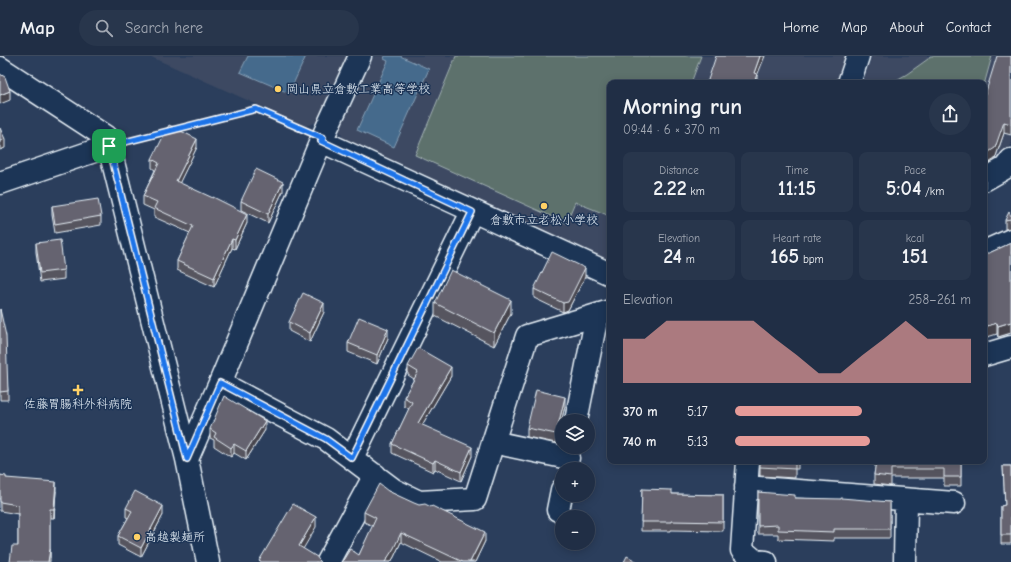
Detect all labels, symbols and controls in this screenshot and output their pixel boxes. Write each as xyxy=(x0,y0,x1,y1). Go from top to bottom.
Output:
search box xyxy=(79,10,359,46)
text: Map xyxy=(20,17,55,39)
icon: search xyxy=(93,17,115,39)
text: Search here xyxy=(125,19,203,37)
text: Home xyxy=(783,19,819,36)
text: Map xyxy=(841,19,867,36)
text: About xyxy=(889,19,924,36)
text: Contact xyxy=(946,19,991,36)
place label: 岡山県立倉敷工業高等学校 xyxy=(286,82,430,96)
marker: 岡山県立倉敷工業高等学校 xyxy=(273,84,283,94)
button: share xyxy=(929,93,971,135)
text: Morning run xyxy=(623,94,742,120)
text: 09:44 · 6 × 370 m xyxy=(623,122,720,137)
pin xyxy=(92,129,126,163)
icon: arrive xyxy=(98,135,120,157)
text: Distance xyxy=(659,164,699,177)
text: Time xyxy=(786,164,808,177)
text: Pace xyxy=(904,164,926,177)
text: 2.22 xyxy=(653,177,687,200)
text: 11:15 xyxy=(778,177,816,200)
text: 5:04 xyxy=(886,177,921,200)
text: km xyxy=(687,185,705,198)
text: /km xyxy=(921,185,944,198)
marker: 倉敷市立老松小学校 xyxy=(539,201,549,211)
place label: 倉敷市立老松小学校 xyxy=(490,213,598,227)
text: Elevation xyxy=(658,232,700,245)
text: Heart rate xyxy=(773,232,821,245)
text: kcal xyxy=(906,232,924,245)
text: 24 xyxy=(663,245,682,268)
text: 165 xyxy=(770,245,799,268)
text: 151 xyxy=(902,245,928,268)
text: m xyxy=(682,253,695,266)
text: bpm xyxy=(799,253,824,266)
text: Elevation xyxy=(623,292,673,307)
text: 258–261 m xyxy=(909,292,971,307)
marker: 佐藤胃腸科外科病院 xyxy=(72,384,84,396)
place label: 佐藤胃腸科外科病院 xyxy=(24,397,132,411)
text: 370 m xyxy=(623,404,658,419)
text: 5:17 xyxy=(687,404,708,419)
map controls xyxy=(555,414,595,550)
button: layers xyxy=(555,414,595,454)
text: 740 m xyxy=(623,434,656,449)
text: 5:13 xyxy=(687,434,708,449)
button: + xyxy=(555,462,595,502)
button: − xyxy=(555,510,595,550)
place label: 高越製麺所 xyxy=(145,530,205,544)
marker: 高越製麺所 xyxy=(132,532,142,542)

